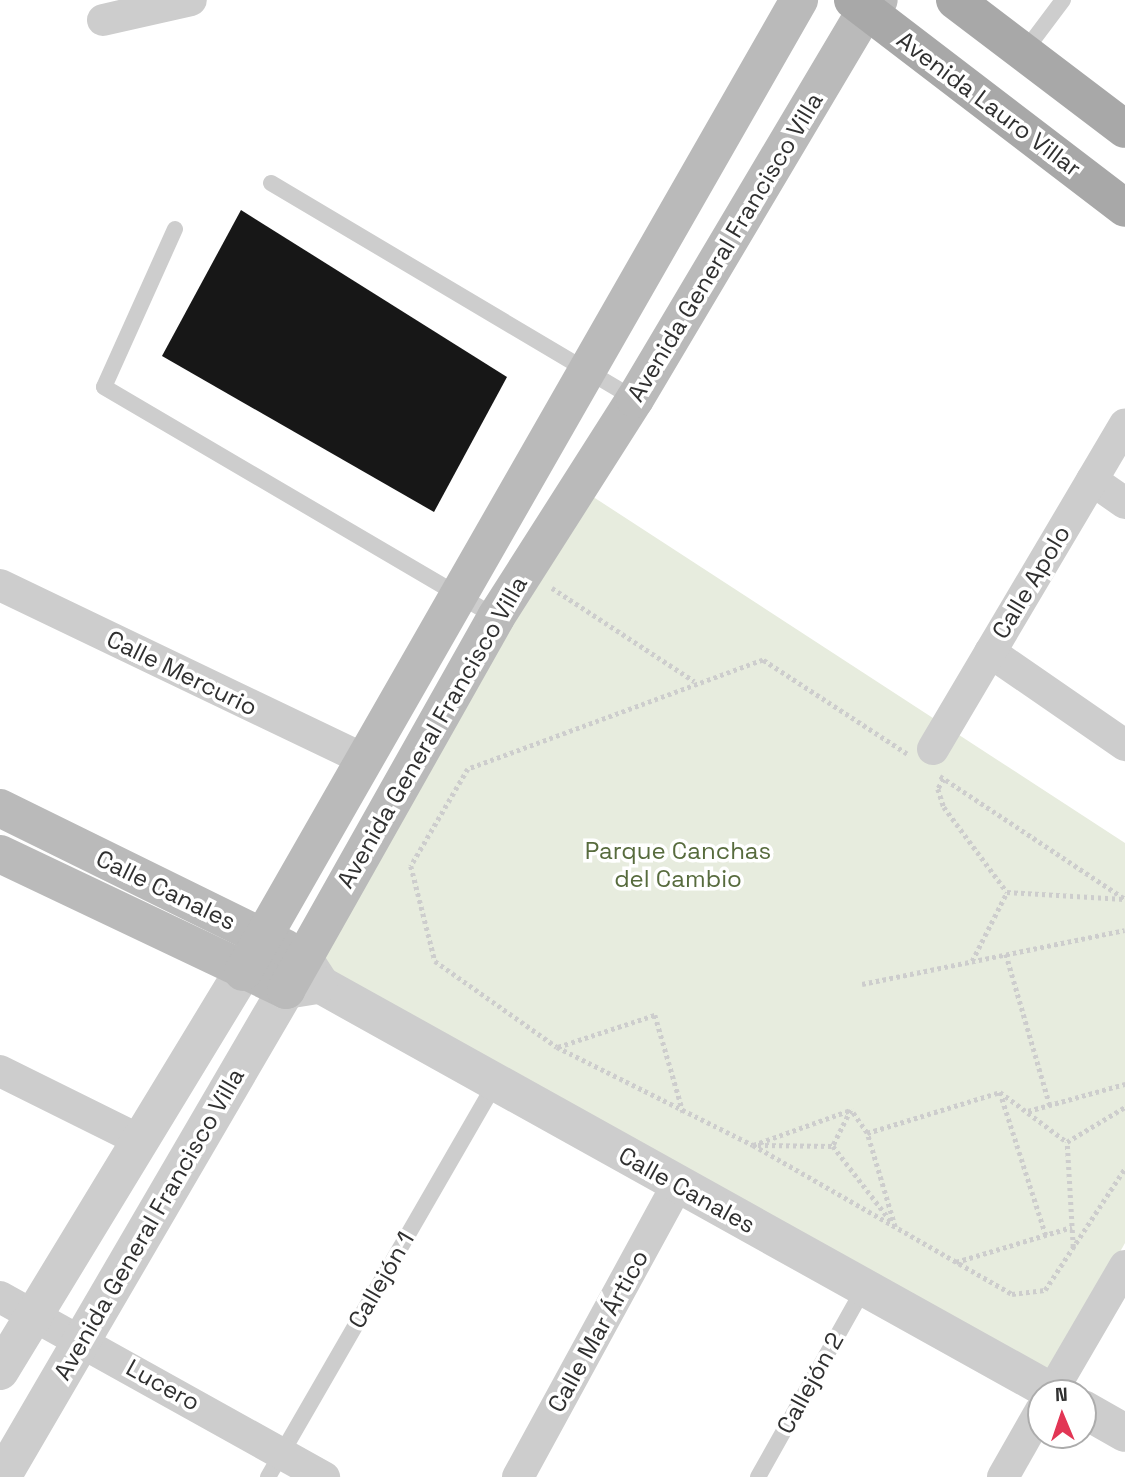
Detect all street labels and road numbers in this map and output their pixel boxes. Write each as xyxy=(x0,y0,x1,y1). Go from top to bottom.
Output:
street label: Avenida Lauro Villar xyxy=(891,25,1087,183)
street label: Avenida General Francisco Villa xyxy=(621,87,829,407)
street label: Calle Apolo xyxy=(986,520,1076,644)
street label: Avenida General Francisco Villa xyxy=(331,571,533,893)
street label: Calle Mercurio xyxy=(102,624,262,722)
street label: Calle Canales xyxy=(91,844,241,936)
street label: Avenida General Francisco Villa xyxy=(48,1063,250,1385)
street label: Calle Canales xyxy=(614,1141,760,1239)
street label: Callejón 1 xyxy=(342,1227,420,1333)
street label: Calle Mar Ártico xyxy=(541,1245,655,1417)
street label: Callejón 2 xyxy=(770,1327,850,1439)
street label: Lucero xyxy=(121,1353,205,1417)

